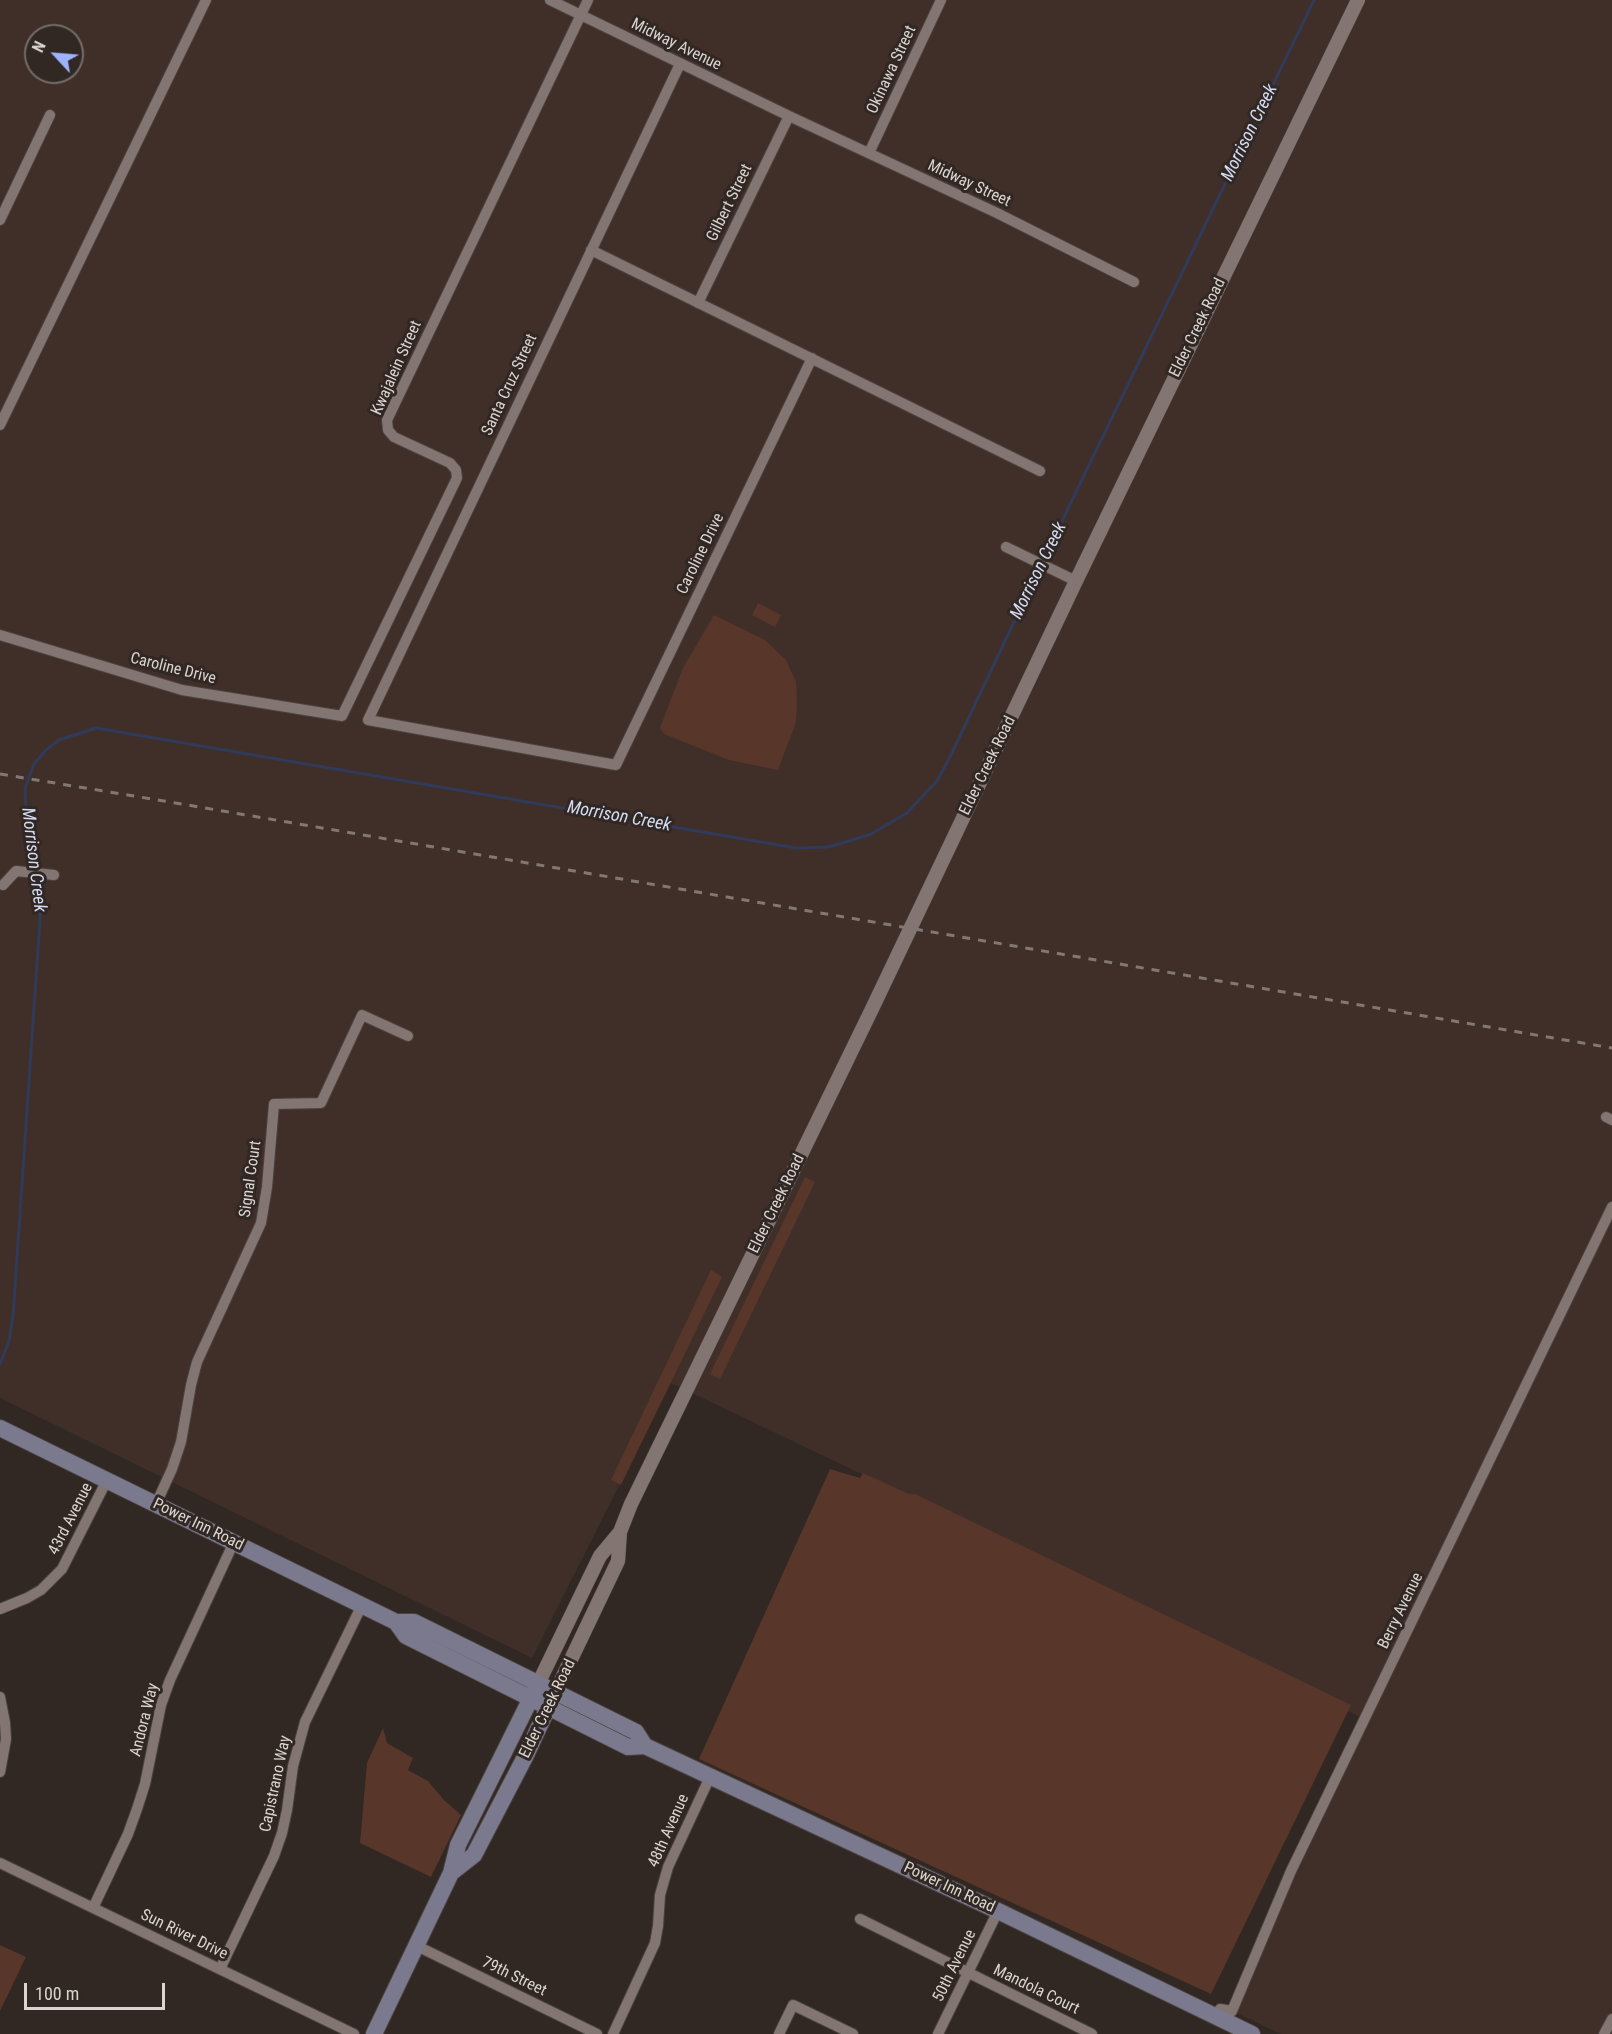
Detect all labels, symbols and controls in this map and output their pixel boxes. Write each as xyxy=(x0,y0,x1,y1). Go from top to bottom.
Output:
street label: Midway Avenue xyxy=(628,15,724,75)
street label: Okinawa Street xyxy=(863,23,921,117)
north arrow xyxy=(24,24,84,84)
text: N xyxy=(28,38,50,55)
water label: Morrison Creek xyxy=(1217,81,1283,185)
street label: Midway Street xyxy=(924,156,1014,212)
street label: Gilbert Street xyxy=(703,161,757,245)
street label: Elder Creek Road xyxy=(1166,276,1230,380)
street label: Kwajalein Street xyxy=(368,318,426,418)
street label: Santa Cruz Street xyxy=(478,331,542,439)
street label: Caroline Drive xyxy=(673,510,729,598)
water label: Morrison Creek xyxy=(1006,519,1072,623)
street label: Caroline Drive xyxy=(128,649,218,689)
street label: Elder Creek Road xyxy=(956,714,1020,818)
water label: Morrison Creek xyxy=(565,797,673,837)
water label: Morrison Creek xyxy=(16,806,50,914)
street label: Signal Court xyxy=(236,1139,266,1219)
street label: Elder Creek Road xyxy=(745,1152,809,1256)
street label: 43rd Avenue xyxy=(45,1480,97,1558)
street label: Power Inn Road xyxy=(150,1495,246,1555)
street label: Berry Avenue xyxy=(1374,1570,1428,1652)
street label: Elder Creek Road xyxy=(516,1657,580,1761)
street label: Andora Way xyxy=(127,1681,163,1759)
street label: Capistrano Way xyxy=(256,1734,296,1834)
street label: 48th Avenue xyxy=(644,1791,694,1871)
street label: Power Inn Road xyxy=(900,1858,998,1918)
street label: Sun River Drive xyxy=(137,1906,231,1964)
street label: 50th Avenue xyxy=(929,1927,981,2005)
street label: 79th Street xyxy=(479,1953,549,2001)
street label: Mandola Court xyxy=(990,1961,1082,2019)
scale bar xyxy=(27,1971,168,2009)
text: 100 m xyxy=(35,1983,79,2004)

